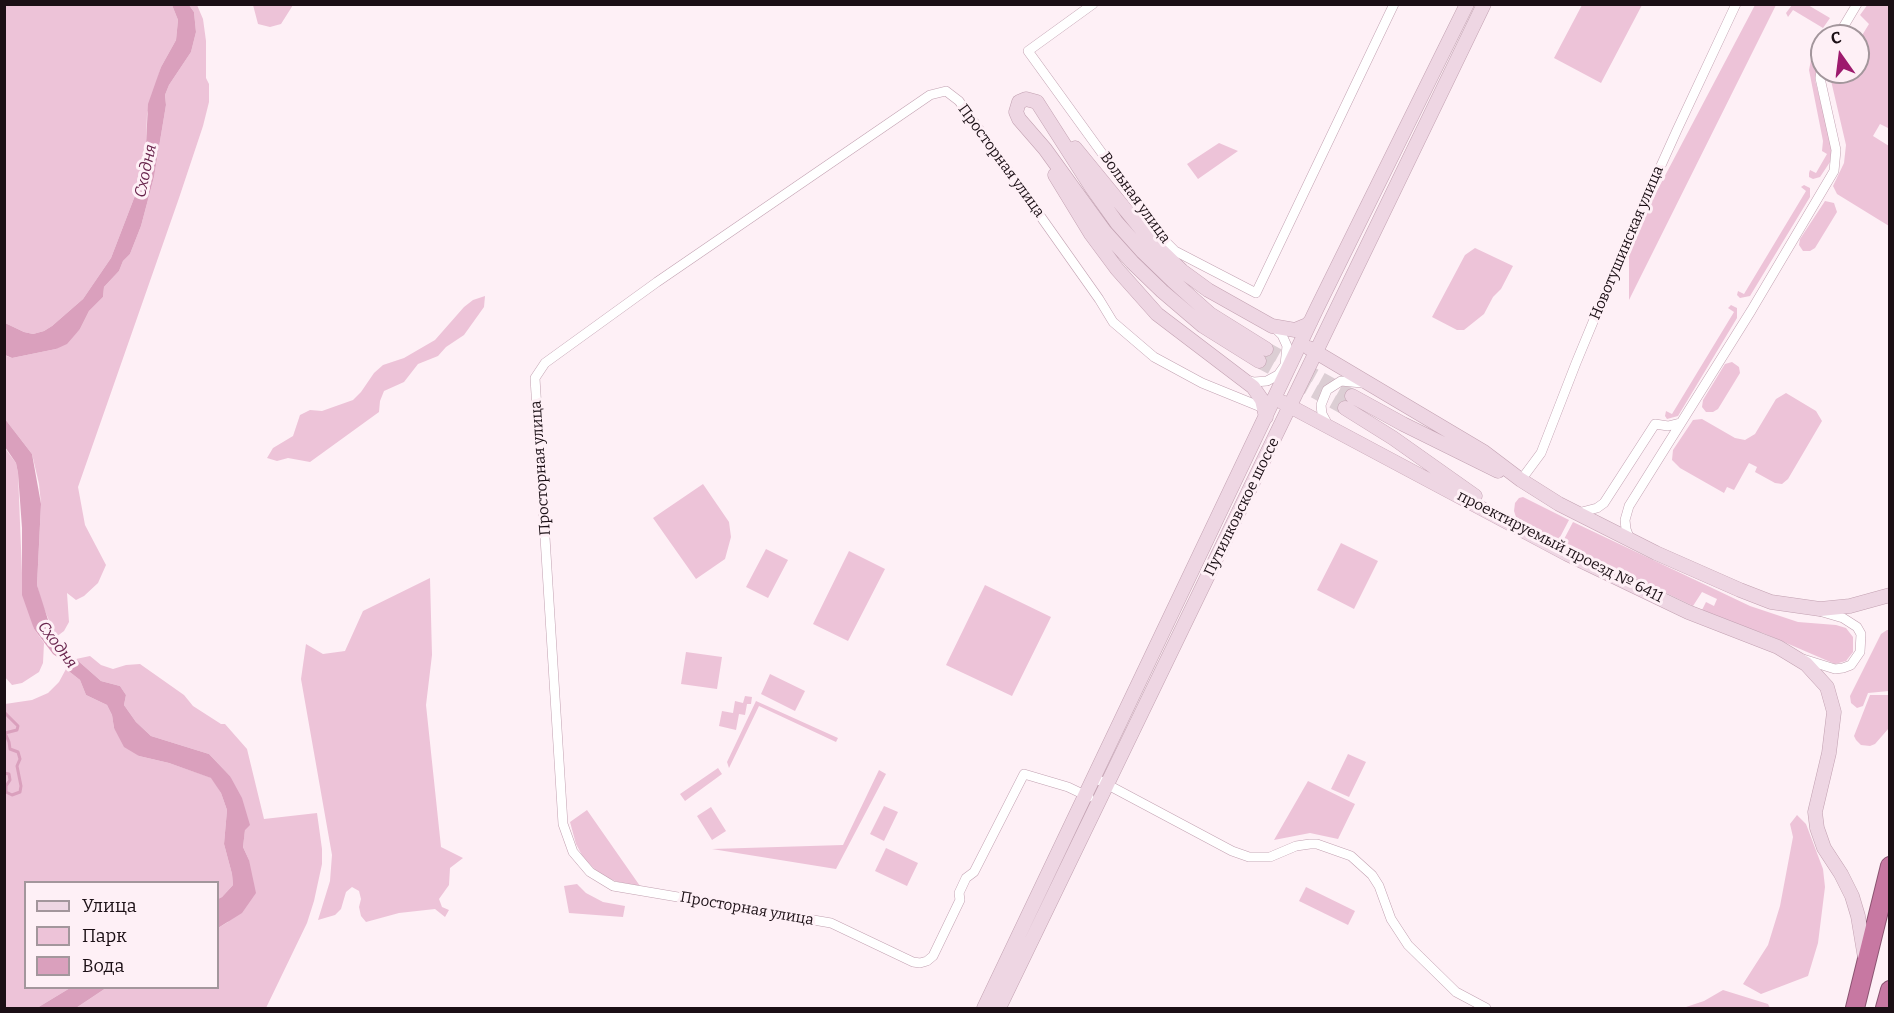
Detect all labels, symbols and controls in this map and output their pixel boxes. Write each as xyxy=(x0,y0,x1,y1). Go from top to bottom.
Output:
north arrow xyxy=(1810,24,1870,84)
text: С xyxy=(1829,28,1843,48)
street label: Просторная улица xyxy=(954,101,1048,221)
water label: Сходня xyxy=(131,143,161,199)
street label: Вольная улица xyxy=(1096,149,1174,247)
street label: Новотушинская улица xyxy=(1586,163,1668,323)
street label: Просторная улица xyxy=(527,400,555,536)
street label: Путилковское шоссе xyxy=(1201,435,1283,579)
street label: проектируемый проезд № 6411 xyxy=(1454,487,1666,607)
water label: Сходня xyxy=(33,618,81,672)
legend xyxy=(24,881,219,989)
street label: Просторная улица xyxy=(679,888,815,930)
text: Улица xyxy=(82,895,137,917)
text: Парк xyxy=(82,925,127,947)
text: Вода xyxy=(82,955,124,977)

